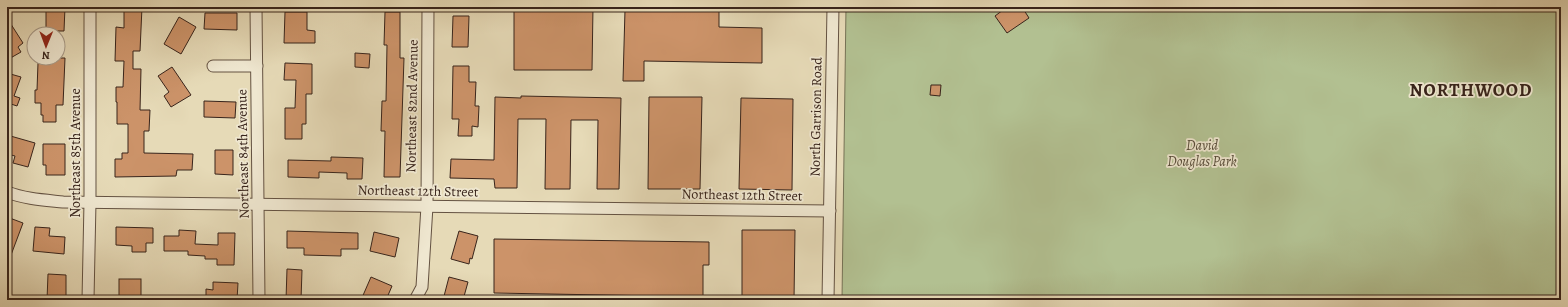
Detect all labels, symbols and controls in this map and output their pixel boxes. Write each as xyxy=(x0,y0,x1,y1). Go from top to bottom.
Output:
north arrow xyxy=(26,26,66,66)
street label: Northeast 82nd Avenue xyxy=(401,39,423,173)
text: N xyxy=(42,48,50,63)
street label: North Garrison Road xyxy=(805,57,827,177)
district label: NORTHWOOD xyxy=(1409,78,1533,102)
street label: Northeast 85th Avenue xyxy=(66,88,85,218)
street label: Northeast 84th Avenue xyxy=(232,89,254,219)
park label: David Douglas Park xyxy=(1167,136,1237,171)
street label: Northeast 12th Street xyxy=(357,180,479,202)
street label: Northeast 12th Street xyxy=(681,184,803,206)

